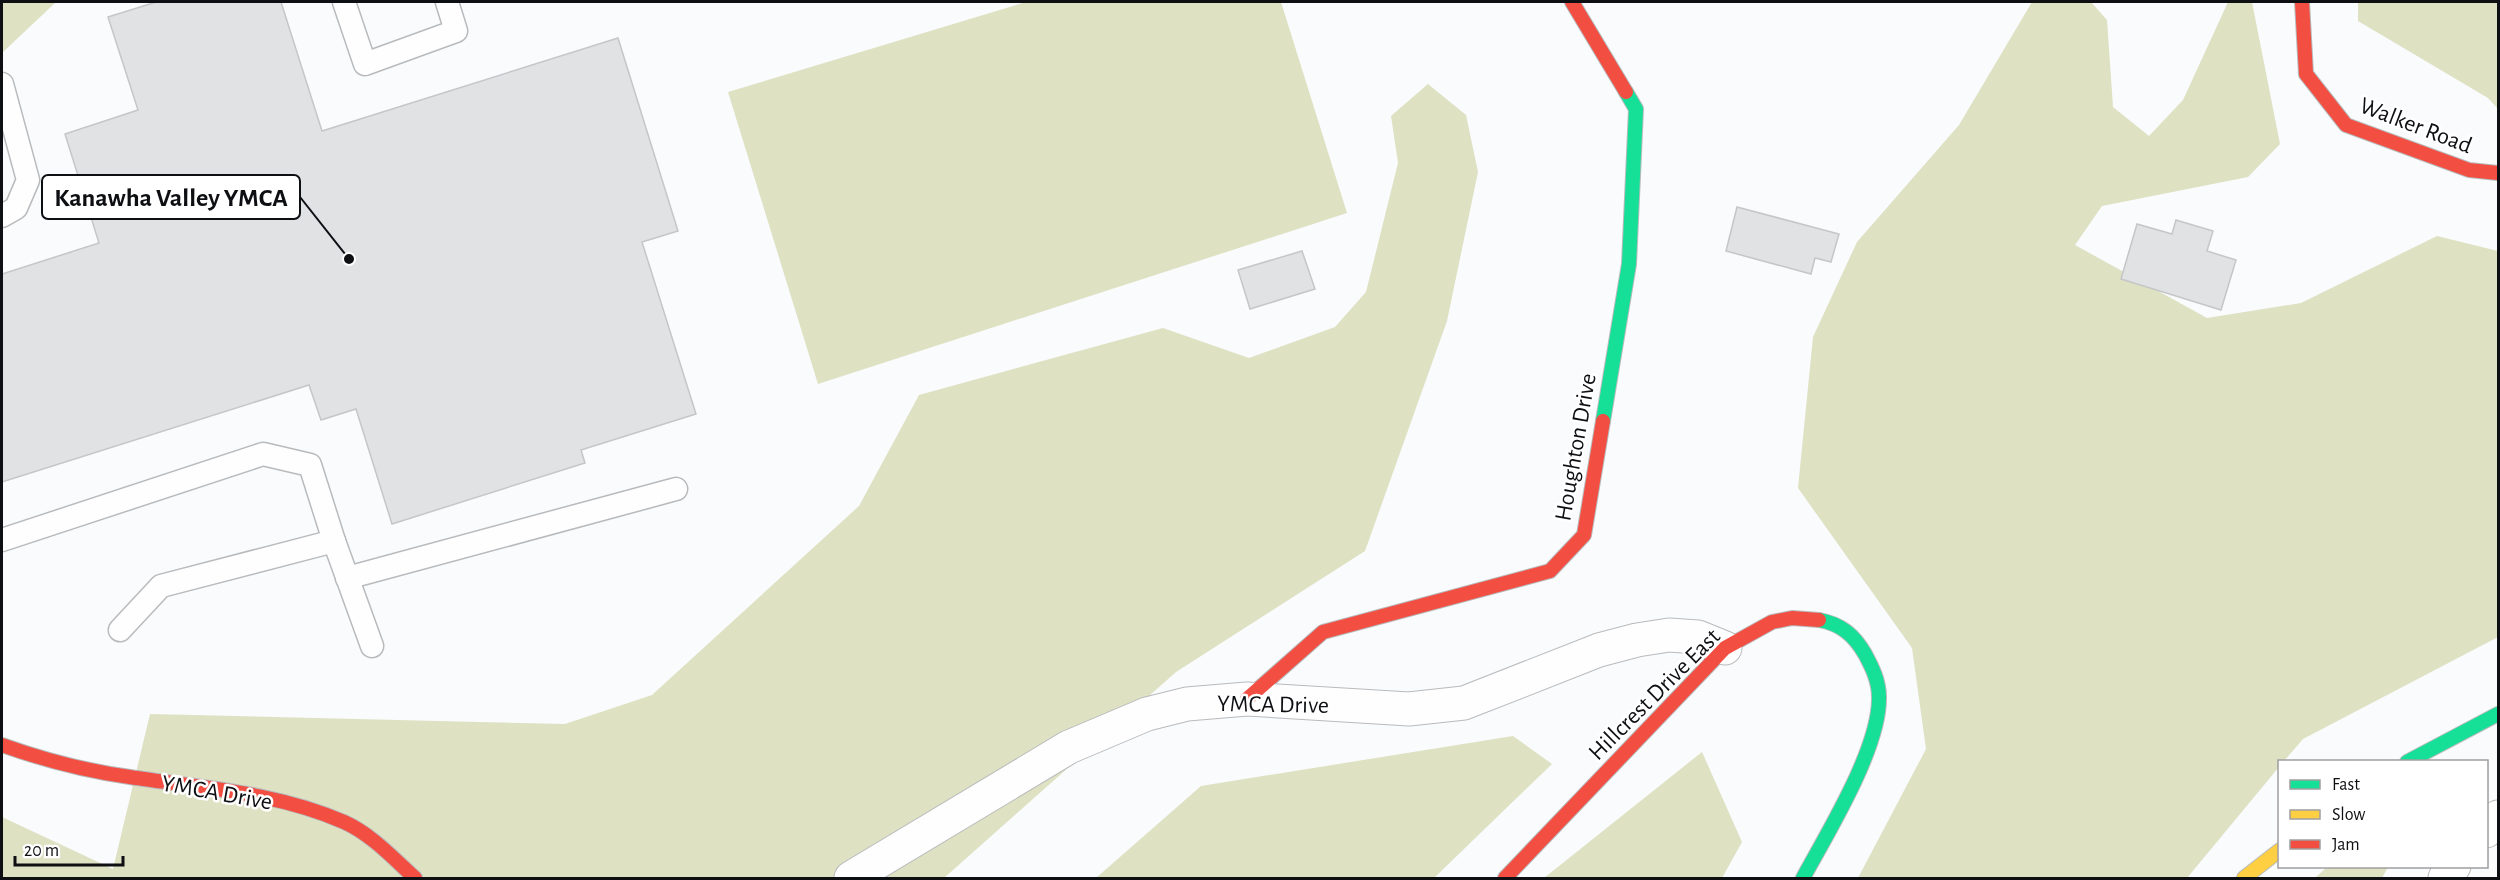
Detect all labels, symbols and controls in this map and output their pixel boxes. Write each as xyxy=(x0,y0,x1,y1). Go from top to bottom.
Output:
street label: Walker Road xyxy=(2356,94,2475,158)
callout: Kanawha Valley YMCA xyxy=(42,175,300,219)
text: Kanawha Valley YMCA xyxy=(54,185,288,211)
street label: Houghton Drive xyxy=(1551,372,1601,523)
street label: Hillcrest Drive East xyxy=(1584,624,1725,765)
street label: YMCA Drive xyxy=(1217,692,1329,718)
legend xyxy=(2278,760,2488,868)
street label: YMCA Drive xyxy=(160,771,274,815)
text: Fast xyxy=(2332,776,2360,794)
text: Slow xyxy=(2332,806,2365,824)
scale bar xyxy=(15,829,123,867)
text: Jam xyxy=(2332,836,2360,854)
text: 20 m xyxy=(24,842,59,860)

